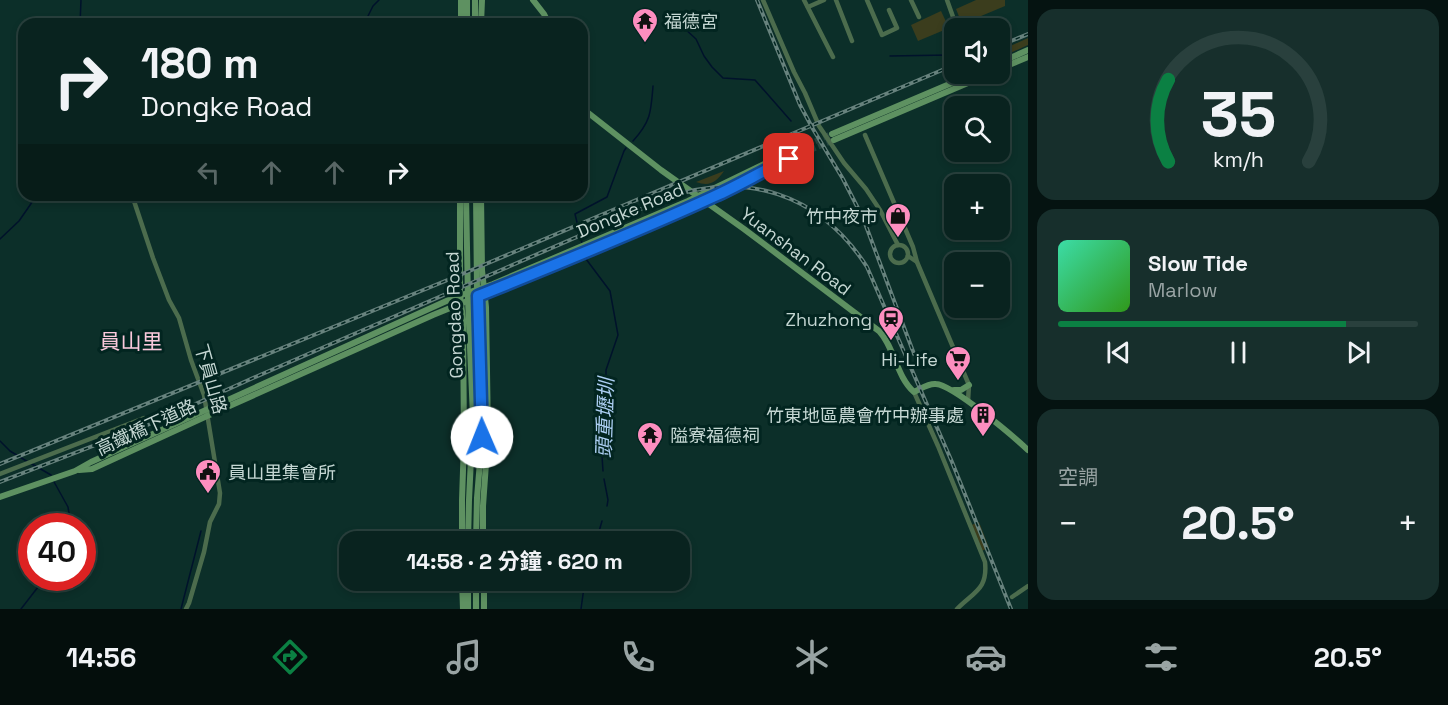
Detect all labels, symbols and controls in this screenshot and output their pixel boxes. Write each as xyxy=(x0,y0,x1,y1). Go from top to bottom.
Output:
temple icon: 福德宮 xyxy=(630,6,660,44)
place label: 福德宮 xyxy=(664,10,718,33)
map controls xyxy=(944,18,1010,318)
button: sound xyxy=(944,18,1010,84)
text: 180 m xyxy=(141,37,259,90)
icon: right xyxy=(42,42,120,120)
text: 35 xyxy=(1200,75,1276,154)
text: Dongke Road xyxy=(141,89,312,124)
button: search xyxy=(944,96,1010,162)
pin xyxy=(763,133,814,184)
icon: arrive xyxy=(772,142,805,175)
text: km/h xyxy=(1212,146,1264,173)
icon: left xyxy=(192,156,225,189)
icon: ahead xyxy=(255,156,288,189)
icon: ahead xyxy=(318,156,351,189)
icon: right xyxy=(381,156,414,189)
button: + xyxy=(944,174,1010,240)
street label: Dongke Road xyxy=(573,177,687,243)
shop icon: 竹中夜市 xyxy=(883,201,913,239)
street label: Yuanshan Road xyxy=(736,202,856,300)
place label: 竹中夜市 xyxy=(806,205,878,228)
text: Slow Tide xyxy=(1148,249,1248,277)
street label: Gongdao Road xyxy=(440,251,468,379)
button: − xyxy=(944,252,1010,318)
text: Marlow xyxy=(1148,277,1217,303)
station icon: Zhuzhong xyxy=(876,304,906,342)
place label: Zhuzhong xyxy=(786,308,872,331)
district label: 員山里 xyxy=(100,328,163,355)
icon: previous xyxy=(1102,336,1135,369)
icon: pause xyxy=(1222,336,1255,369)
icon: next xyxy=(1342,336,1375,369)
street label: 下員山路 xyxy=(190,341,232,417)
supermarket icon: Hi-Life xyxy=(943,344,973,382)
place label: Hi-Life xyxy=(881,348,938,371)
water label: 頭重壢圳 xyxy=(591,375,619,458)
street label: 高鐵橋下道路 xyxy=(92,394,200,460)
building icon: 竹東地區農會竹中辦事處 xyxy=(968,400,998,438)
place label: 竹東地區農會竹中辦事處 xyxy=(766,404,964,427)
position arrow xyxy=(450,405,514,469)
temple icon: 隘寮福德祠 xyxy=(635,420,665,458)
place label: 隘寮福德祠 xyxy=(670,424,760,447)
public building icon: 員山里集會所 xyxy=(193,457,223,495)
place label: 員山里集會所 xyxy=(228,461,336,484)
text: 空調 xyxy=(1058,464,1098,490)
text: 20.5° xyxy=(1181,495,1295,552)
text: − xyxy=(1058,503,1078,545)
text: + xyxy=(1398,503,1418,545)
speed limit sign: 40 xyxy=(18,513,96,591)
text: 14:58 · 2 分鐘 · 620 m xyxy=(406,547,623,575)
icon: directions xyxy=(269,636,311,678)
icon: music xyxy=(443,636,485,678)
icon: phone xyxy=(617,636,659,678)
icon: climate xyxy=(791,636,833,678)
icon: car xyxy=(965,636,1007,678)
icon: filters xyxy=(1140,636,1182,678)
text: 14:56 xyxy=(66,640,136,675)
text: 20.5° xyxy=(1314,640,1382,675)

